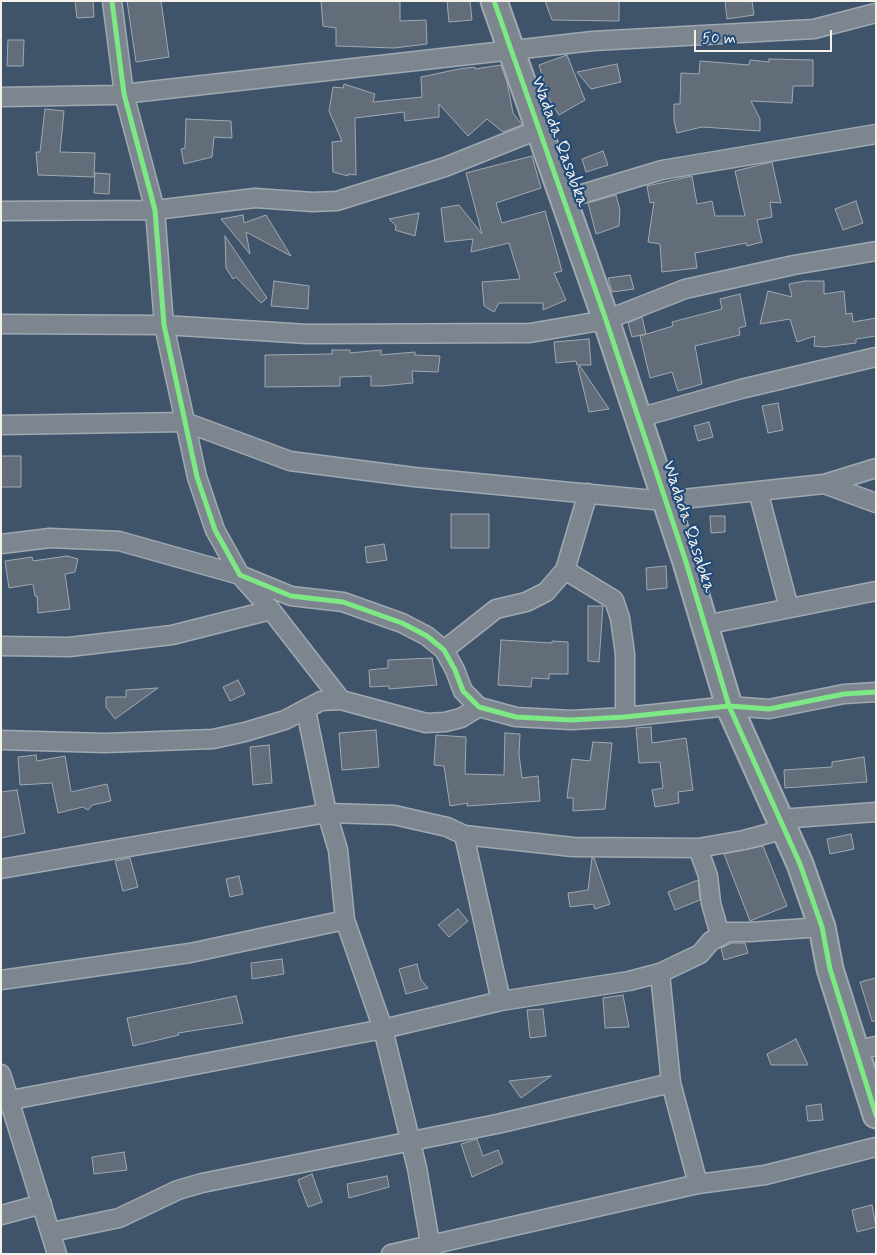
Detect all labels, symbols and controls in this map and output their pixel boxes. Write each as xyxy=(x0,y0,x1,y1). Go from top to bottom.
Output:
scale bar xyxy=(697,20,834,52)
text: 50 m xyxy=(702,29,736,49)
street label: Wadada Qasabka xyxy=(525,74,593,210)
street label: Wadada Qasabka xyxy=(656,458,720,596)

